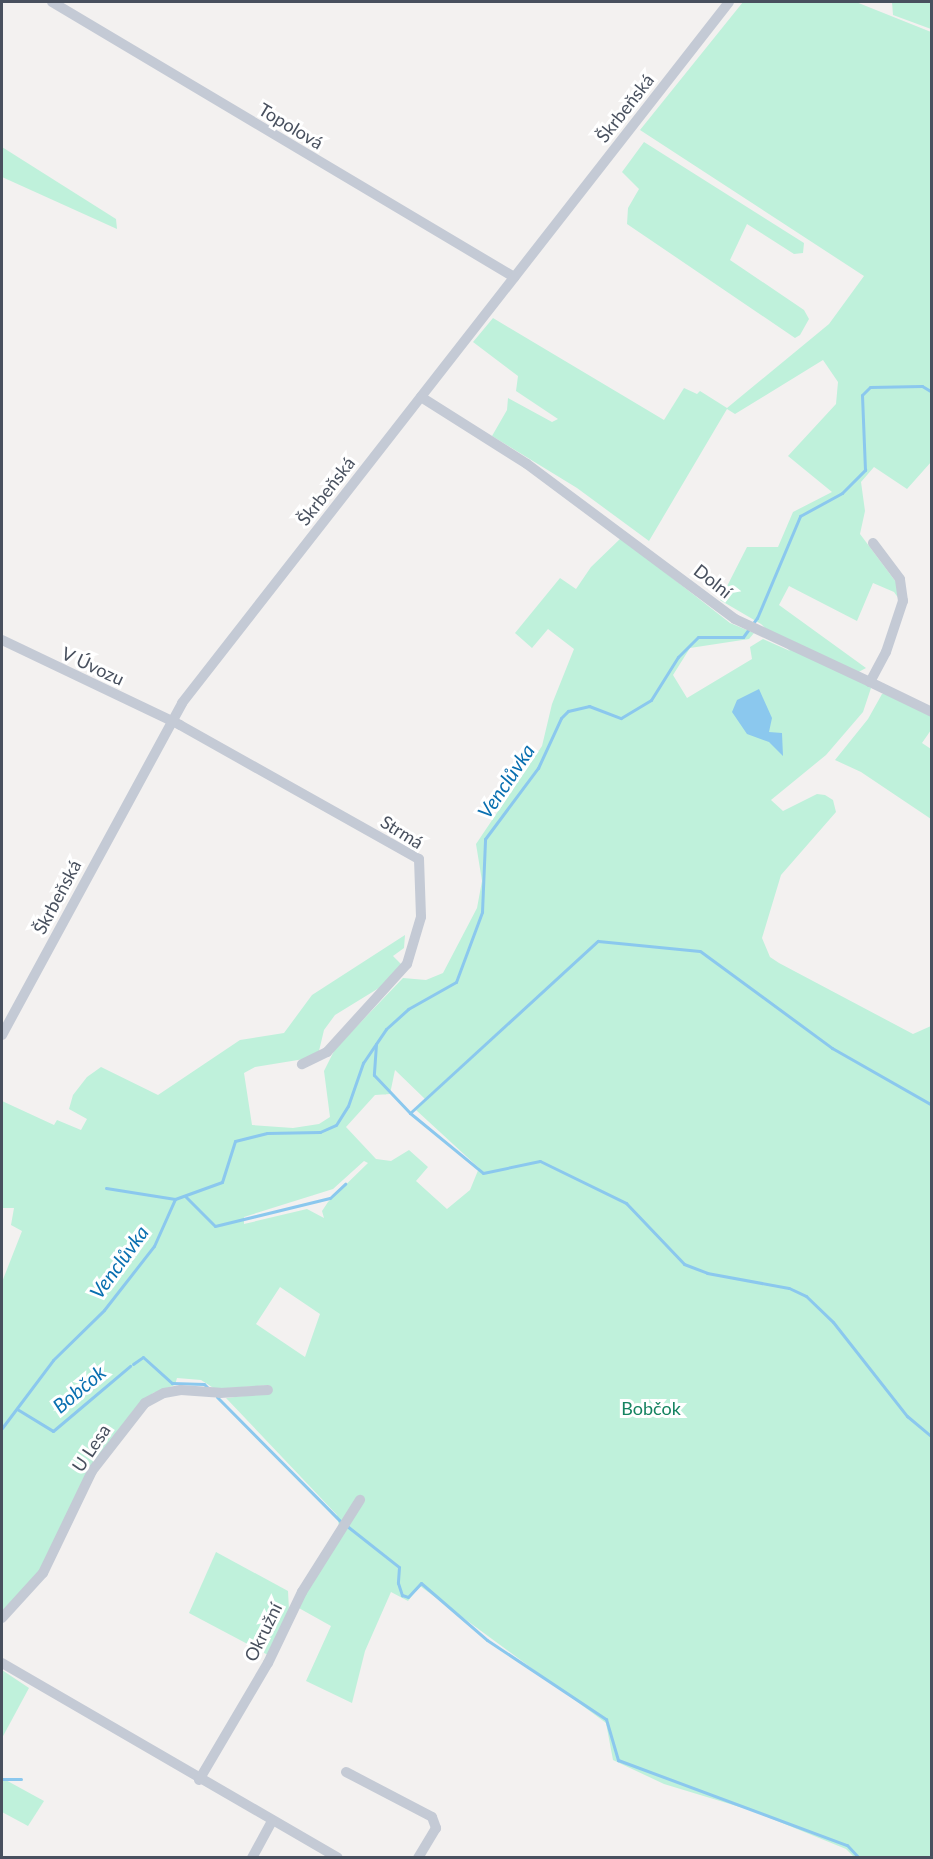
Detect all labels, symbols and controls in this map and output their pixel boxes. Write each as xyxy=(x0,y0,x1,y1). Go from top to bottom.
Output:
street label: Škrbeňská xyxy=(592,70,658,146)
street label: Topolová xyxy=(255,98,327,154)
street label: Škrbeňská xyxy=(293,453,359,529)
street label: Dolní xyxy=(690,559,736,603)
street label: V Úvozu xyxy=(58,642,128,690)
water label: Venclůvka xyxy=(472,739,540,823)
street label: Strmá xyxy=(377,811,427,853)
street label: Škrbeňská xyxy=(28,856,86,938)
water label: Venclůvka xyxy=(84,1221,154,1303)
water label: Bobčok xyxy=(48,1360,110,1418)
park label: Bobčok xyxy=(621,1397,681,1419)
street label: U Lesa xyxy=(67,1420,115,1476)
street label: Okružní xyxy=(240,1599,286,1665)

